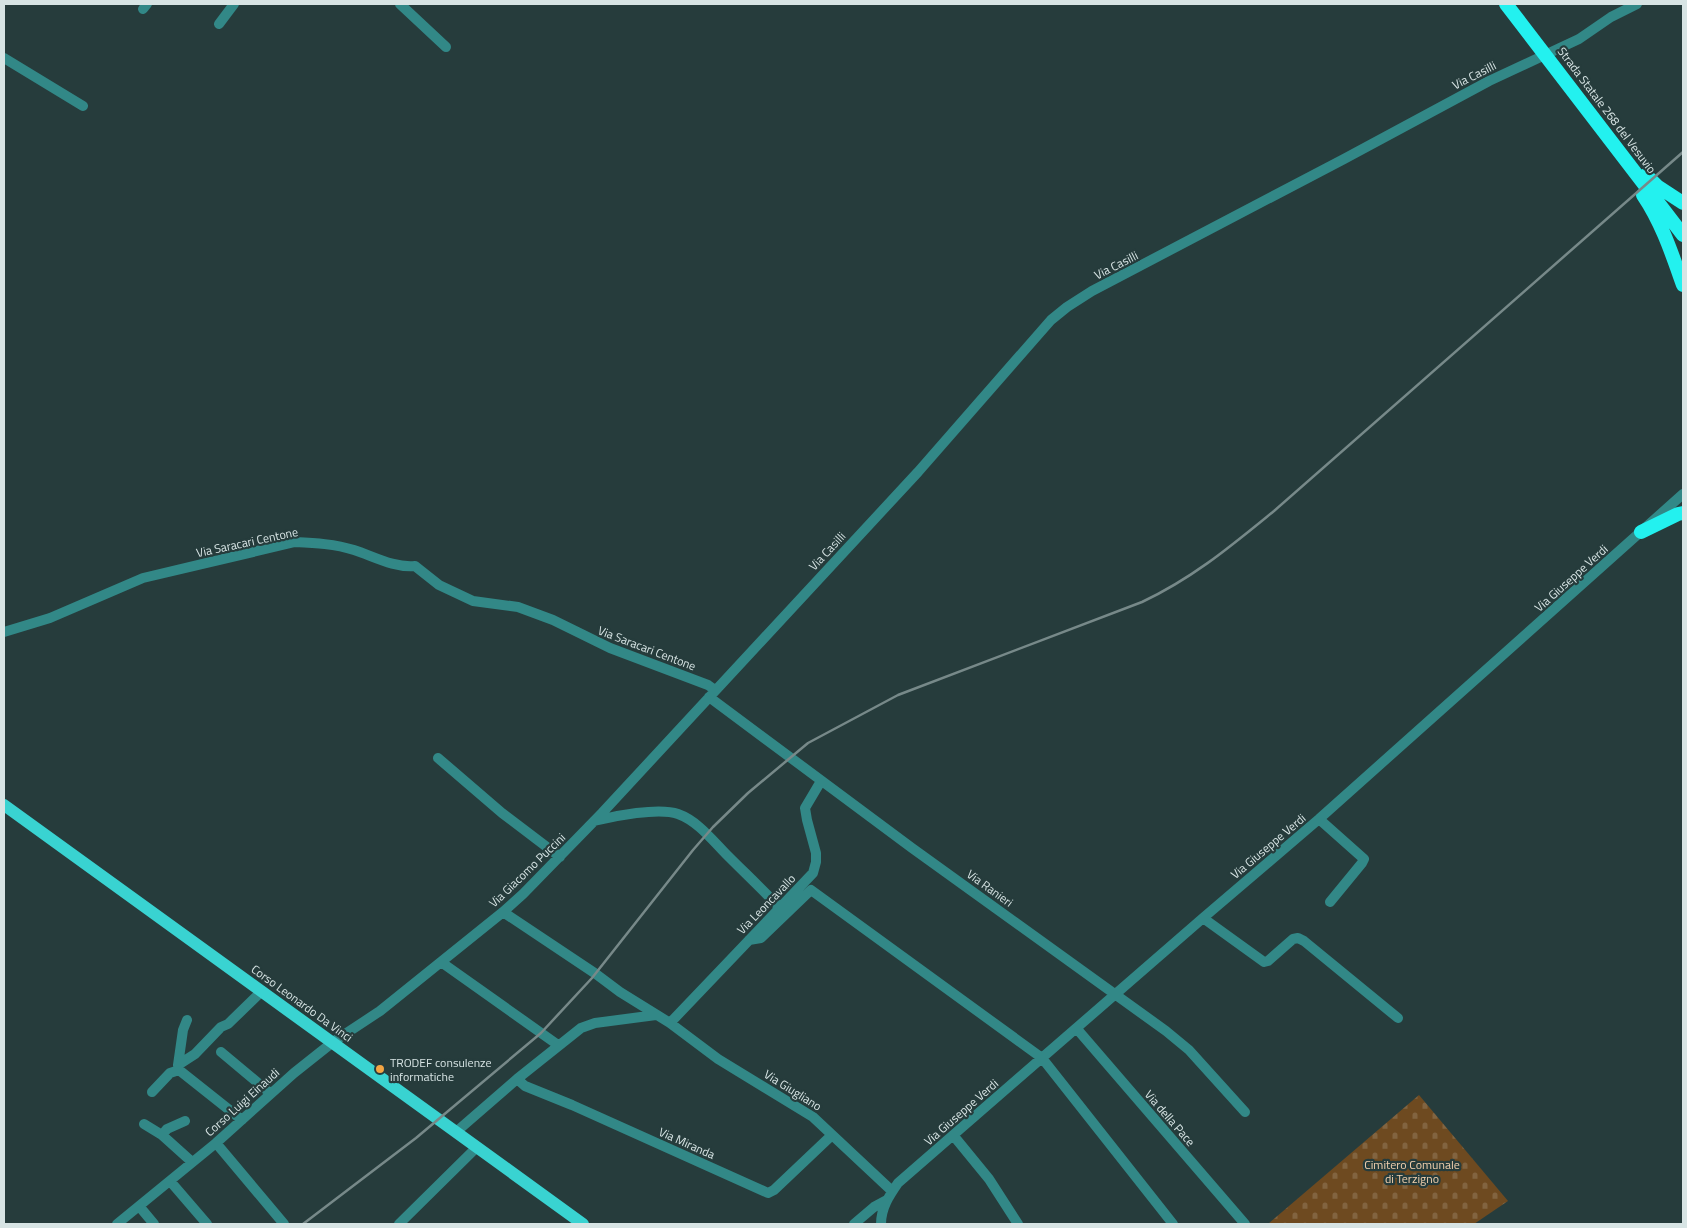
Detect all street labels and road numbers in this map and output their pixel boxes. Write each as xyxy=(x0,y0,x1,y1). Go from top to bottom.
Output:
street label: Strada Statale 268 del Vesuvio xyxy=(1553,43,1661,177)
street label: Via Casilli xyxy=(1449,56,1499,94)
street label: Via Casilli xyxy=(1091,246,1141,284)
street label: Via Saracari Centone xyxy=(194,522,300,562)
street label: Via Casilli xyxy=(804,527,850,575)
street label: Via Giuseppe Verdi xyxy=(1530,540,1612,616)
street label: Via Saracari Centone xyxy=(595,621,699,675)
street label: Via Giuseppe Verdi xyxy=(1226,809,1310,883)
street label: Via Giacomo Puccini xyxy=(484,828,570,912)
street label: Via Ranieri xyxy=(963,865,1017,911)
street label: Via Leoncavallo xyxy=(732,870,800,938)
street label: Corso Leonardo Da Vinci xyxy=(247,960,357,1046)
street label: Corso Luigi Einaudi xyxy=(200,1063,284,1141)
street label: Via Giugliano xyxy=(760,1065,826,1115)
street label: Via Giuseppe Verdi xyxy=(920,1074,1002,1150)
street label: Via della Pace xyxy=(1140,1086,1200,1150)
street label: Via Miranda xyxy=(656,1122,718,1164)

